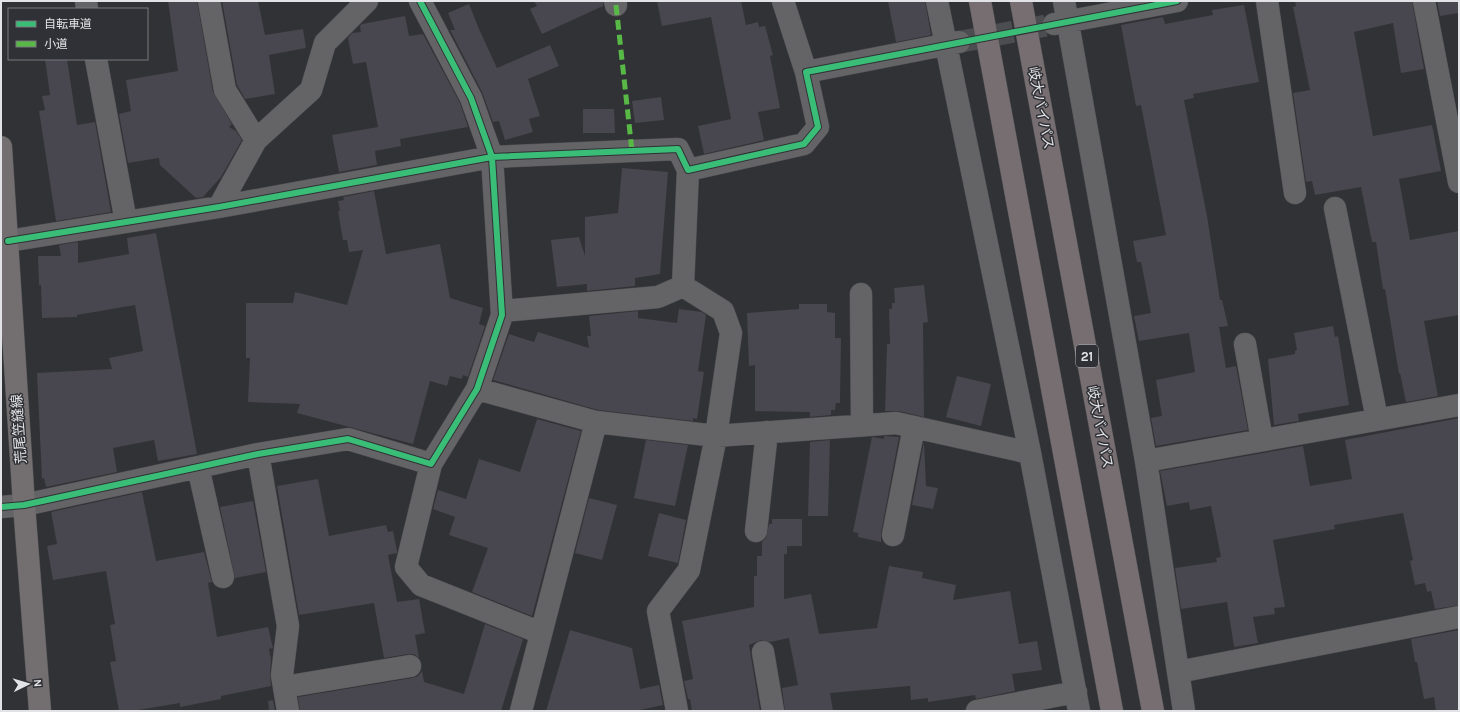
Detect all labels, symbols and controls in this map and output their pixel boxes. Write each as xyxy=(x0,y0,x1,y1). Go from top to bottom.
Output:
legend xyxy=(8,8,148,60)
text: 自転車道 xyxy=(44,17,92,31)
text: 小道 xyxy=(44,37,68,51)
street label: 岐大バイパス xyxy=(1025,65,1057,151)
road number: 21 xyxy=(1076,345,1098,367)
street label: 岐大バイパス xyxy=(1084,384,1116,470)
street label: 荒尾笠縫線 xyxy=(8,393,30,465)
north arrow xyxy=(8,664,48,704)
text: N xyxy=(31,679,44,688)

